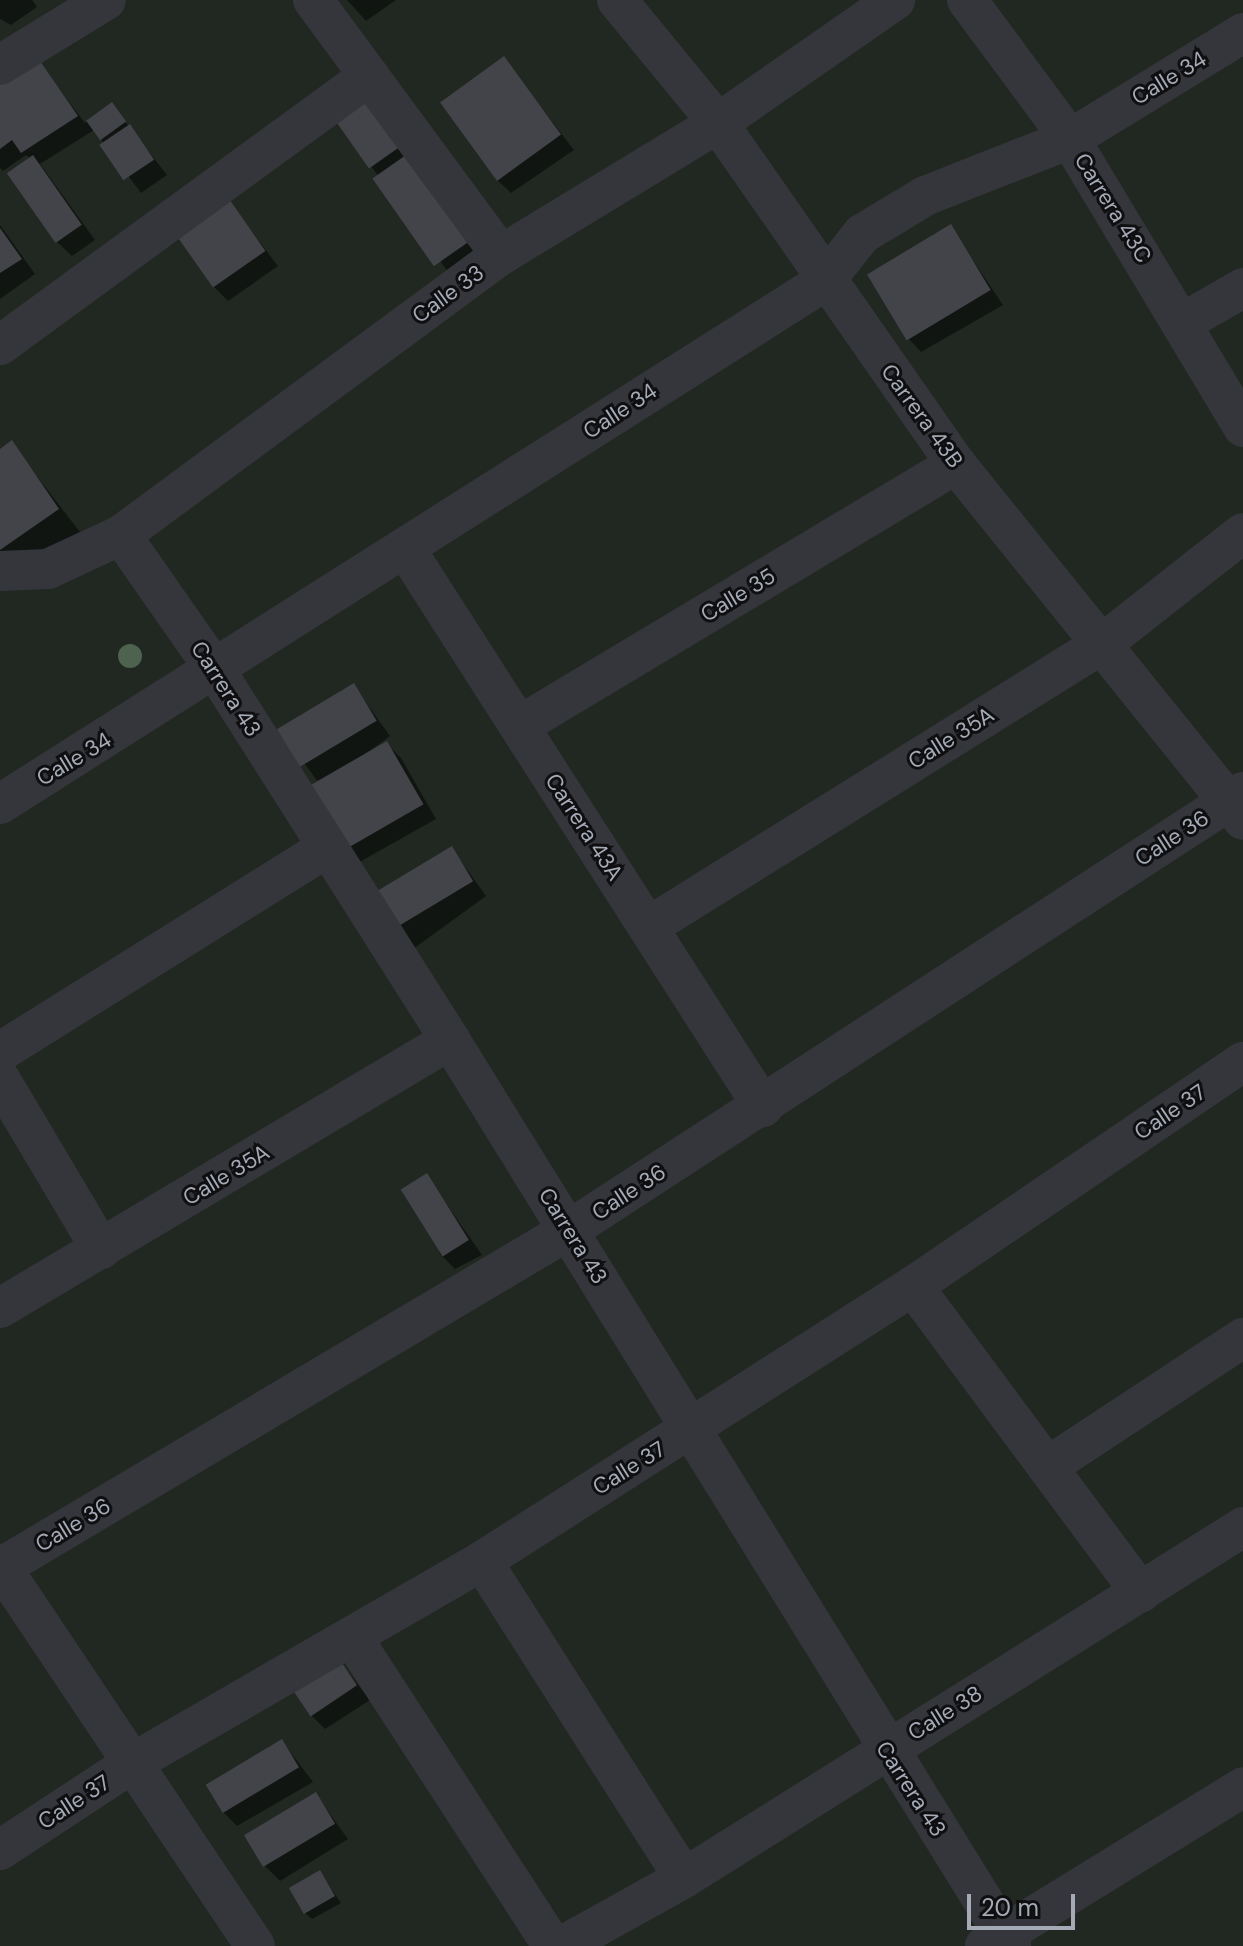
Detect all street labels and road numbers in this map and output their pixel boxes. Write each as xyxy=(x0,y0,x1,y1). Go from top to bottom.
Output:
street label: Calle 34 xyxy=(1127,46,1211,110)
street label: Carrera 43C xyxy=(1069,148,1157,268)
street label: Calle 33 xyxy=(407,259,489,329)
street label: Carrera 43B xyxy=(876,359,968,473)
street label: Calle 34 xyxy=(578,378,662,444)
street label: Calle 35 xyxy=(696,562,780,628)
street label: Carrera 43 xyxy=(185,636,267,742)
street label: Calle 35A xyxy=(903,701,999,775)
street label: Calle 34 xyxy=(32,727,116,791)
street label: Carrera 43A xyxy=(540,769,628,885)
street label: Calle 36 xyxy=(1130,804,1214,872)
street label: Calle 37 xyxy=(1129,1079,1211,1145)
street label: Calle 35A xyxy=(178,1139,274,1211)
street label: Calle 36 xyxy=(587,1158,671,1226)
street label: Carrera 43 xyxy=(533,1183,613,1289)
street label: Calle 37 xyxy=(588,1436,670,1500)
street label: Calle 36 xyxy=(31,1492,115,1558)
street label: Calle 38 xyxy=(903,1680,987,1746)
street label: Carrera 43 xyxy=(870,1736,952,1842)
street label: Calle 37 xyxy=(33,1769,115,1835)

